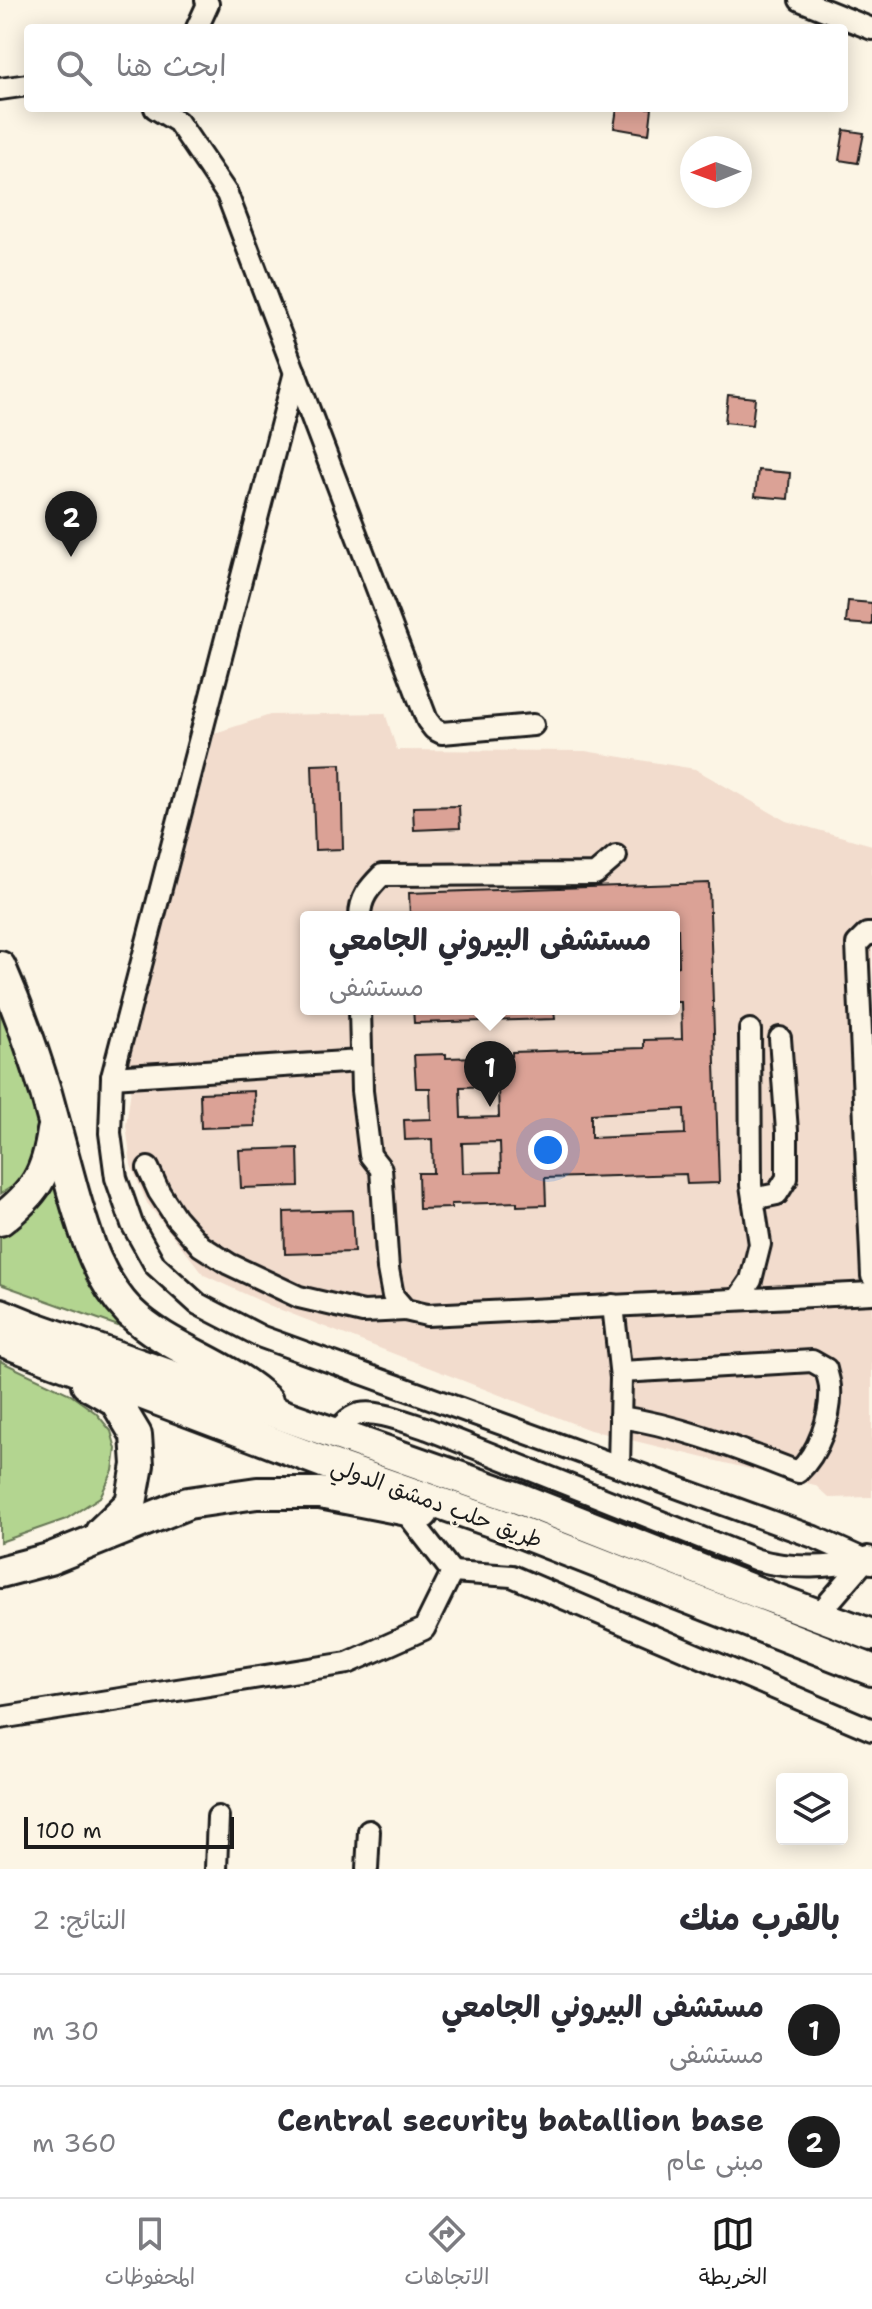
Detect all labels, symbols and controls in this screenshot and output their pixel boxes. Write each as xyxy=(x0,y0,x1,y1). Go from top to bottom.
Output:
search box xyxy=(24,24,848,112)
text: ابحث هنا xyxy=(116,45,227,86)
icon: search xyxy=(52,46,96,90)
north arrow xyxy=(680,136,752,208)
pin: 2 xyxy=(45,491,97,557)
popup xyxy=(300,911,680,1015)
text: مستشفى البيروني الجامعي xyxy=(329,919,651,960)
text: مستشفى xyxy=(329,969,424,1004)
pin: 1 xyxy=(464,1041,516,1107)
your location xyxy=(528,1130,568,1170)
street label: طريق حلب دمشق الدولي xyxy=(326,1451,547,1559)
map controls xyxy=(776,1773,848,1845)
button: layers xyxy=(776,1773,848,1845)
scale bar xyxy=(24,1813,234,1849)
text: 100 m xyxy=(36,1816,102,1845)
text: بالقرب منك xyxy=(679,1895,840,1941)
text: النتائج: 2 xyxy=(32,1902,126,1937)
text: مستشفى البيروني الجامعي xyxy=(442,1986,764,2027)
text: 30 m xyxy=(32,2013,99,2048)
text: 1 xyxy=(808,2013,820,2048)
text: مستشفى xyxy=(669,2036,764,2071)
text: Central security batallion base xyxy=(277,2100,764,2141)
text: 360 m xyxy=(32,2125,117,2160)
text: 2 xyxy=(805,2125,823,2160)
text: مبنى عام xyxy=(666,2143,764,2178)
tab: المحفوظات xyxy=(105,2212,195,2296)
tab: الاتجاهات xyxy=(405,2212,489,2296)
tab: الخريطة xyxy=(699,2212,767,2296)

